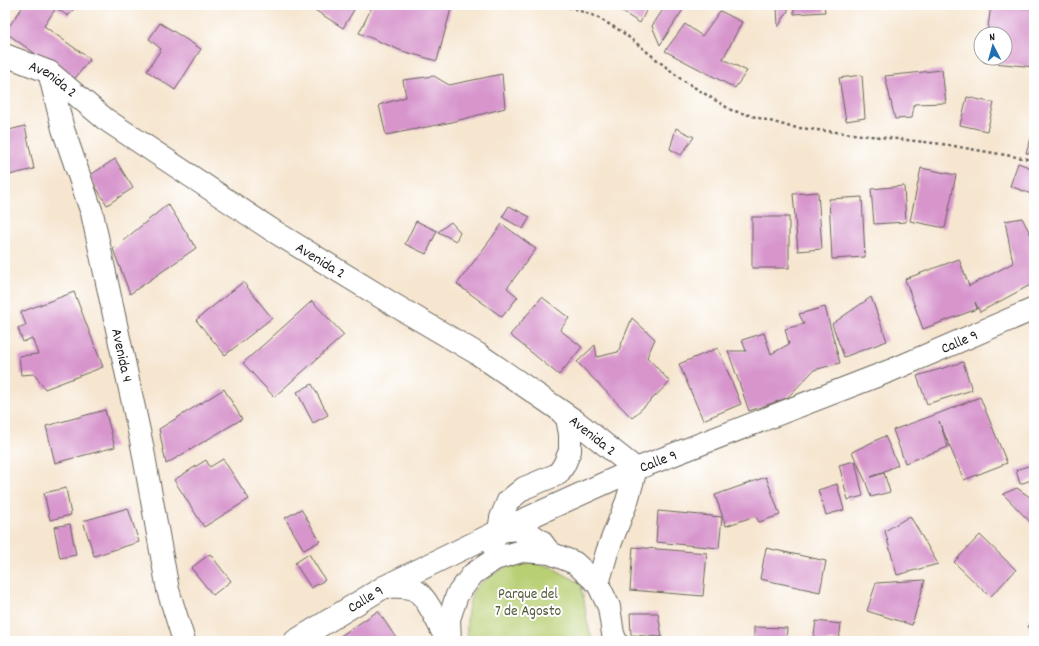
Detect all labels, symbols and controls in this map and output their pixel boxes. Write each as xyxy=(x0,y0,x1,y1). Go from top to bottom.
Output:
north arrow xyxy=(973,26,1013,66)
text: N xyxy=(989,30,996,46)
street label: Avenida 2 xyxy=(25,56,81,104)
street label: Avenida 2 xyxy=(291,238,349,285)
street label: Calle 9 xyxy=(938,325,982,361)
street label: Avenida 4 xyxy=(104,327,137,385)
street label: Avenida 2 xyxy=(563,411,620,462)
street label: Calle 9 xyxy=(637,445,681,480)
street label: Calle 9 xyxy=(344,581,388,620)
park label: Parque del 7 de Agosto xyxy=(495,584,561,623)

